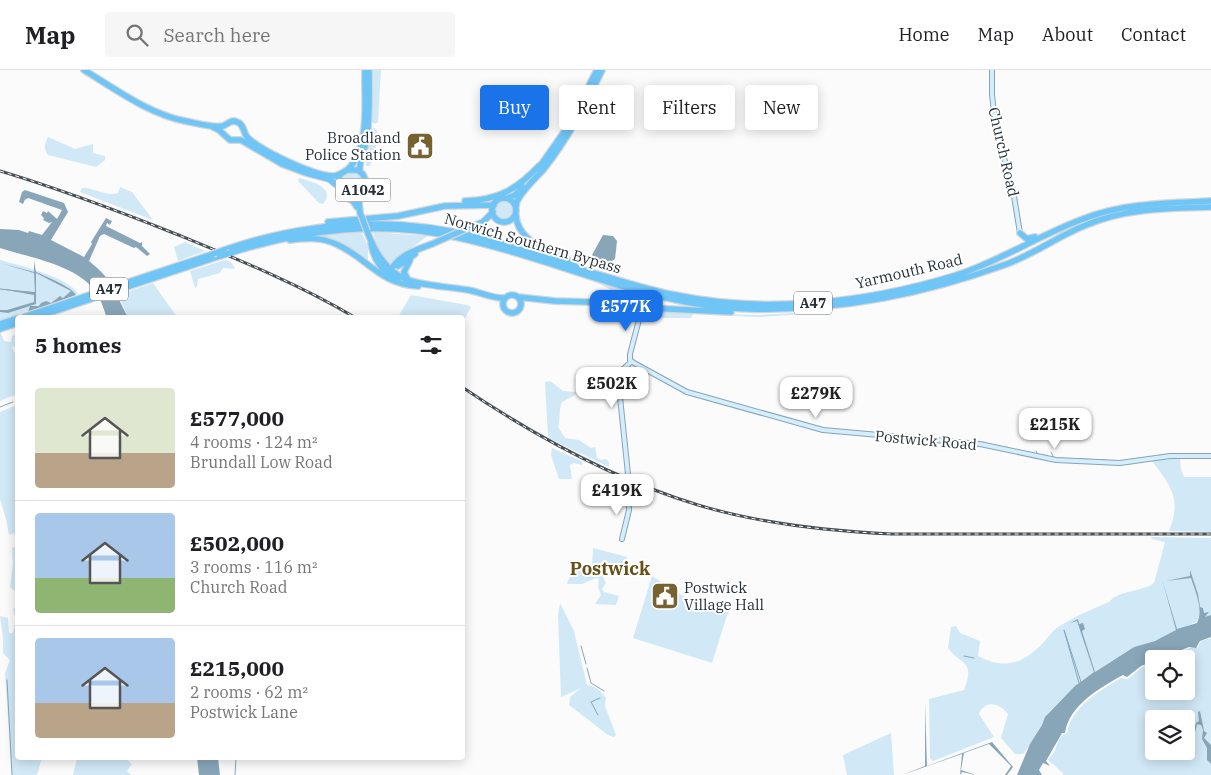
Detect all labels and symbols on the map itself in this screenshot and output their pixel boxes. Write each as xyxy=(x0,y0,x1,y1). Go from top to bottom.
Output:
street label: Church Road xyxy=(984,105,1024,199)
place label: Broadland Police Station xyxy=(305,128,401,164)
public building icon: Broadland Police Station xyxy=(405,131,435,161)
road number: A1042 xyxy=(336,178,390,202)
street label: Norwich Southern Bypass xyxy=(442,209,624,277)
street label: Yarmouth Road xyxy=(854,249,964,293)
road number: A47 xyxy=(90,278,128,300)
pin: £577K xyxy=(591,290,661,332)
road number: A47 xyxy=(794,292,832,314)
pin: £502K xyxy=(577,366,647,409)
pin: £279K xyxy=(781,376,851,419)
pin: £215K xyxy=(1020,408,1090,450)
street label: Postwick Road xyxy=(874,426,978,454)
pin: £419K xyxy=(582,474,652,516)
district label: Postwick xyxy=(570,557,651,580)
place label: Postwick Village Hall xyxy=(684,578,764,614)
public building icon: Postwick Village Hall xyxy=(650,581,680,611)

